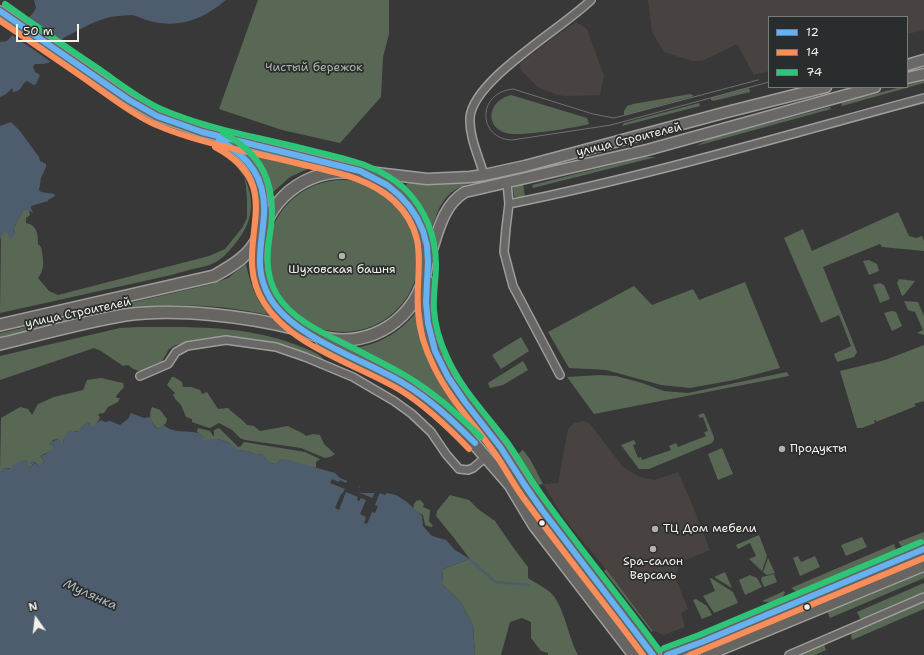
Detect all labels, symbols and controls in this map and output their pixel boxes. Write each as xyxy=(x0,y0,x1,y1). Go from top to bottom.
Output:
scale bar xyxy=(18,16,81,42)
legend xyxy=(768,16,908,88)
text: 50 m xyxy=(23,23,53,39)
text: 12 xyxy=(806,24,819,40)
text: 14 xyxy=(806,44,819,60)
park label: Чистый бережок xyxy=(265,61,363,75)
text: 74 xyxy=(806,64,822,80)
street label: улица Строителей xyxy=(575,120,683,160)
marker: Шуховская башня xyxy=(337,251,347,261)
place label: Шуховская башня xyxy=(288,263,396,277)
street label: улица Строителей xyxy=(24,295,132,331)
place label: Продукты xyxy=(790,442,847,456)
marker: Продукты xyxy=(777,444,787,454)
unlabelled marker xyxy=(537,518,547,528)
place label: ТЦ Дом мебели xyxy=(663,522,757,536)
marker: ТЦ Дом мебели xyxy=(650,524,660,534)
marker: Spa-салон Версаль xyxy=(648,544,658,554)
place label: Spa-салон Версаль xyxy=(623,555,683,583)
water label: Мулянка xyxy=(61,576,119,614)
north arrow xyxy=(16,599,56,639)
text: N xyxy=(27,599,39,615)
unlabelled marker xyxy=(802,602,812,612)

